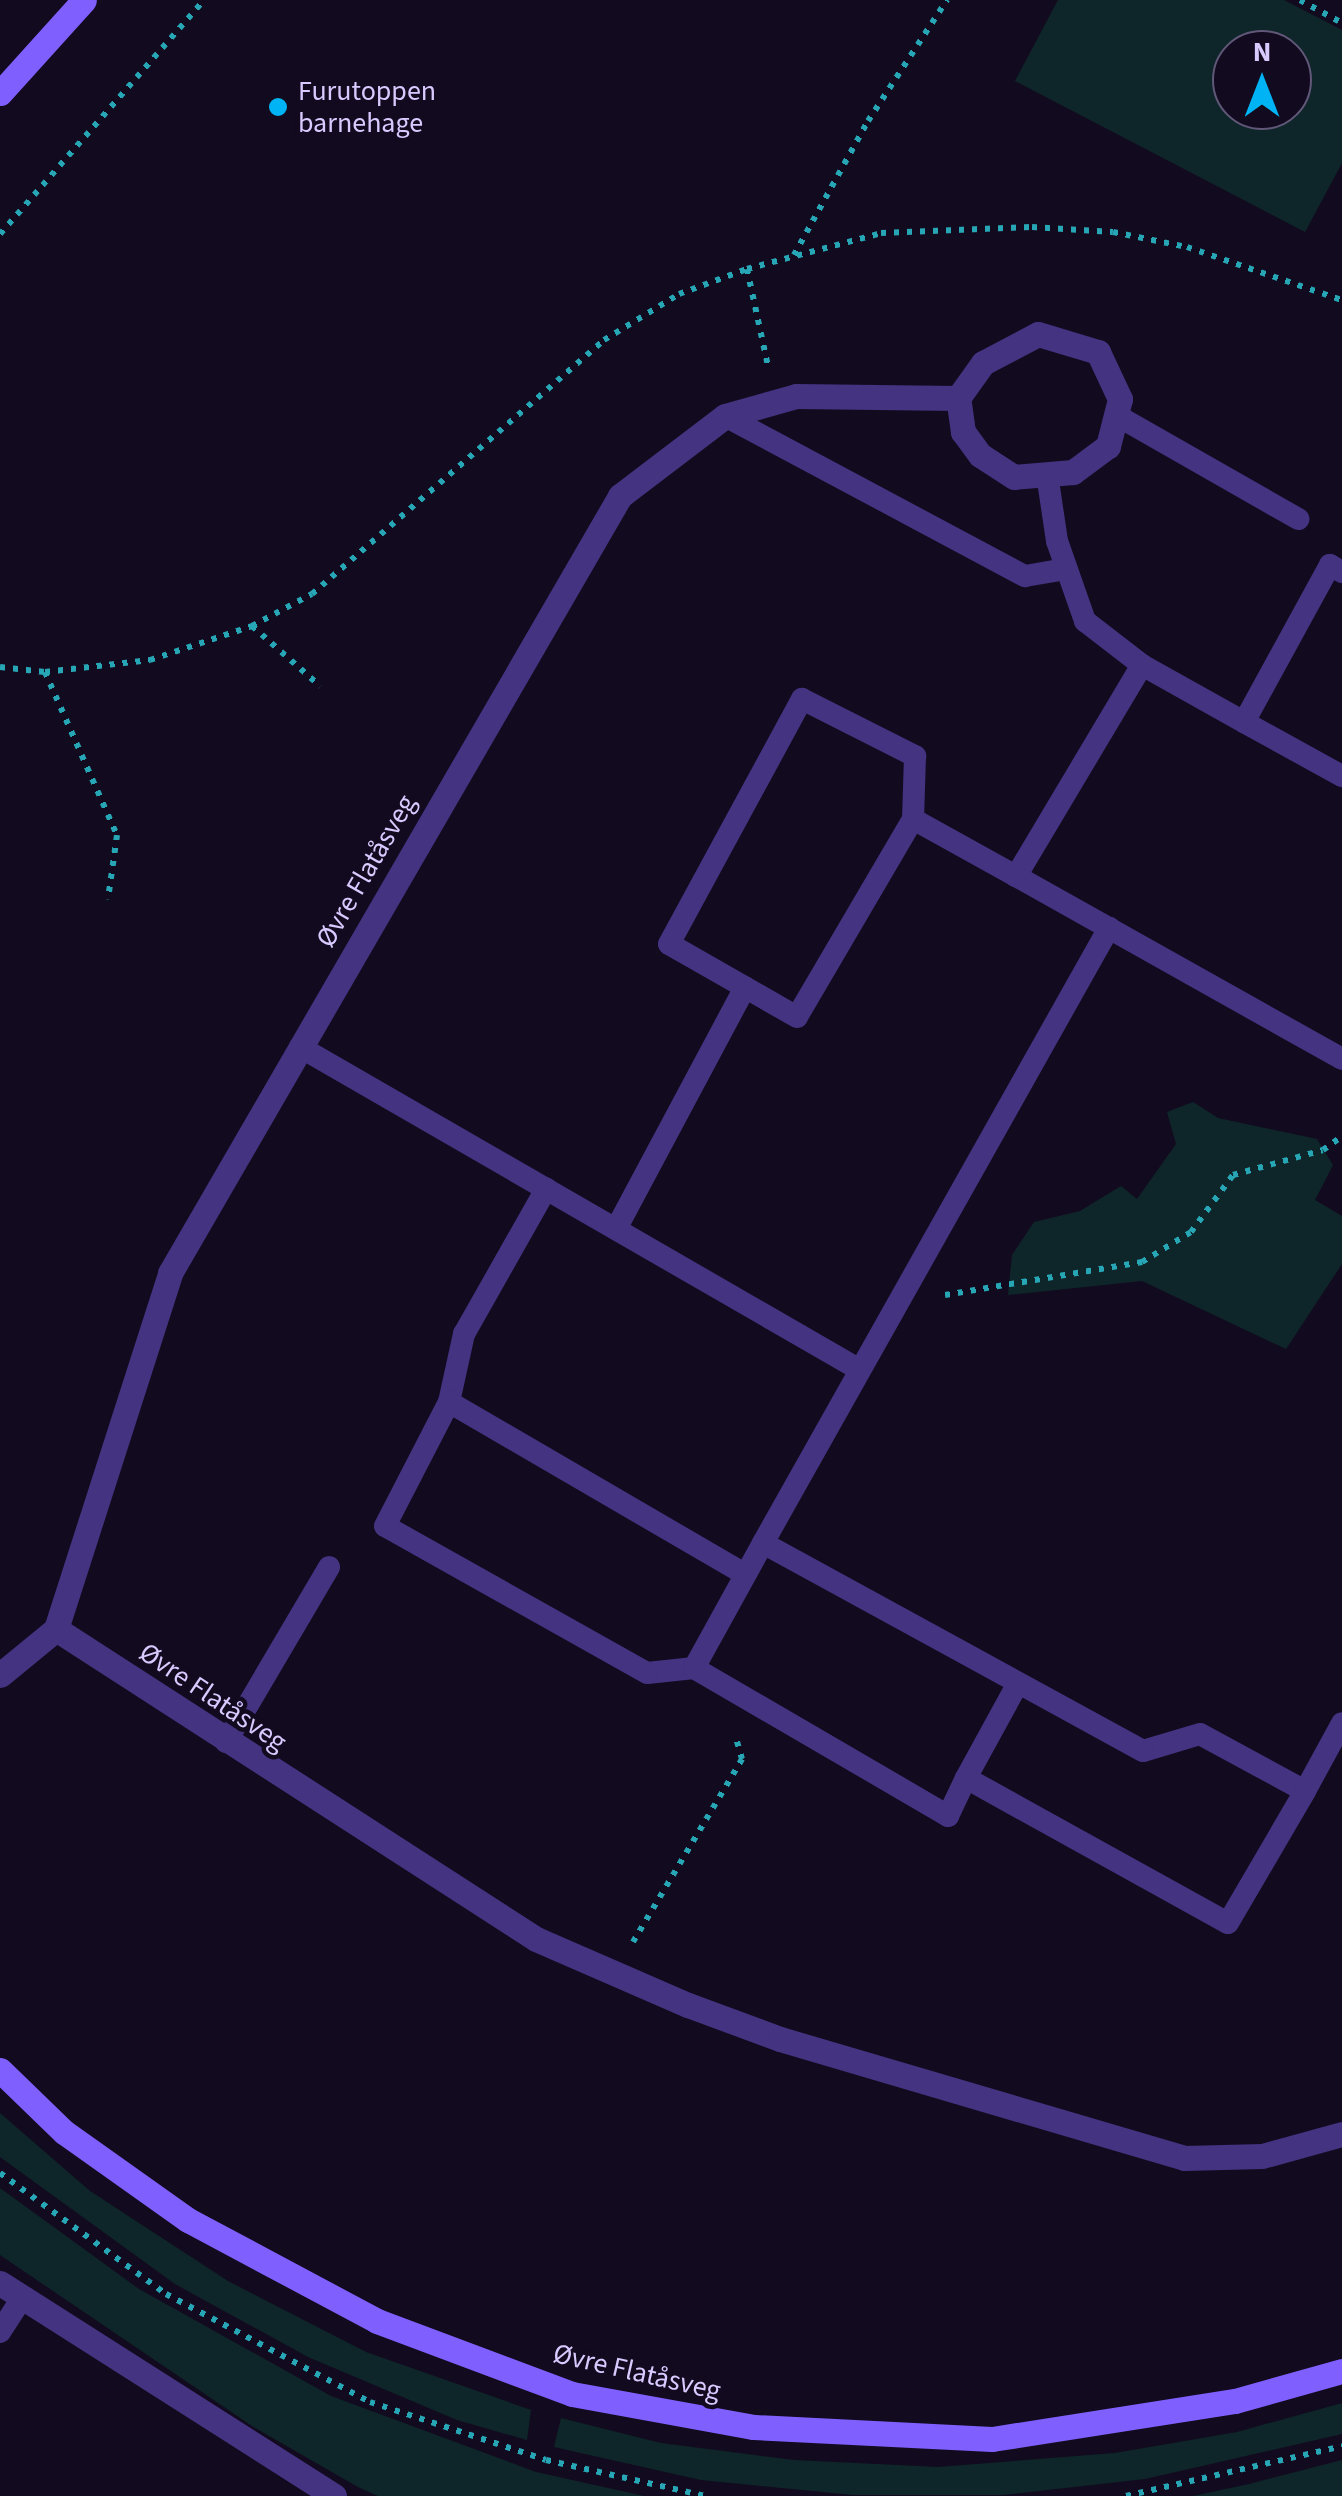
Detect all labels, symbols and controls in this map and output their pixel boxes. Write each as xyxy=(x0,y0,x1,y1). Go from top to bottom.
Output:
north arrow xyxy=(1212,30,1312,130)
text: N xyxy=(1253,32,1271,72)
place label: Furutoppen barnehage xyxy=(298,74,436,140)
marker: Furutoppen barnehage xyxy=(267,96,289,118)
street label: Øvre Flatåsveg xyxy=(309,789,423,953)
street label: Øvre Flatåsveg xyxy=(133,1635,293,1759)
street label: Øvre Flatåsveg xyxy=(550,2336,724,2408)

